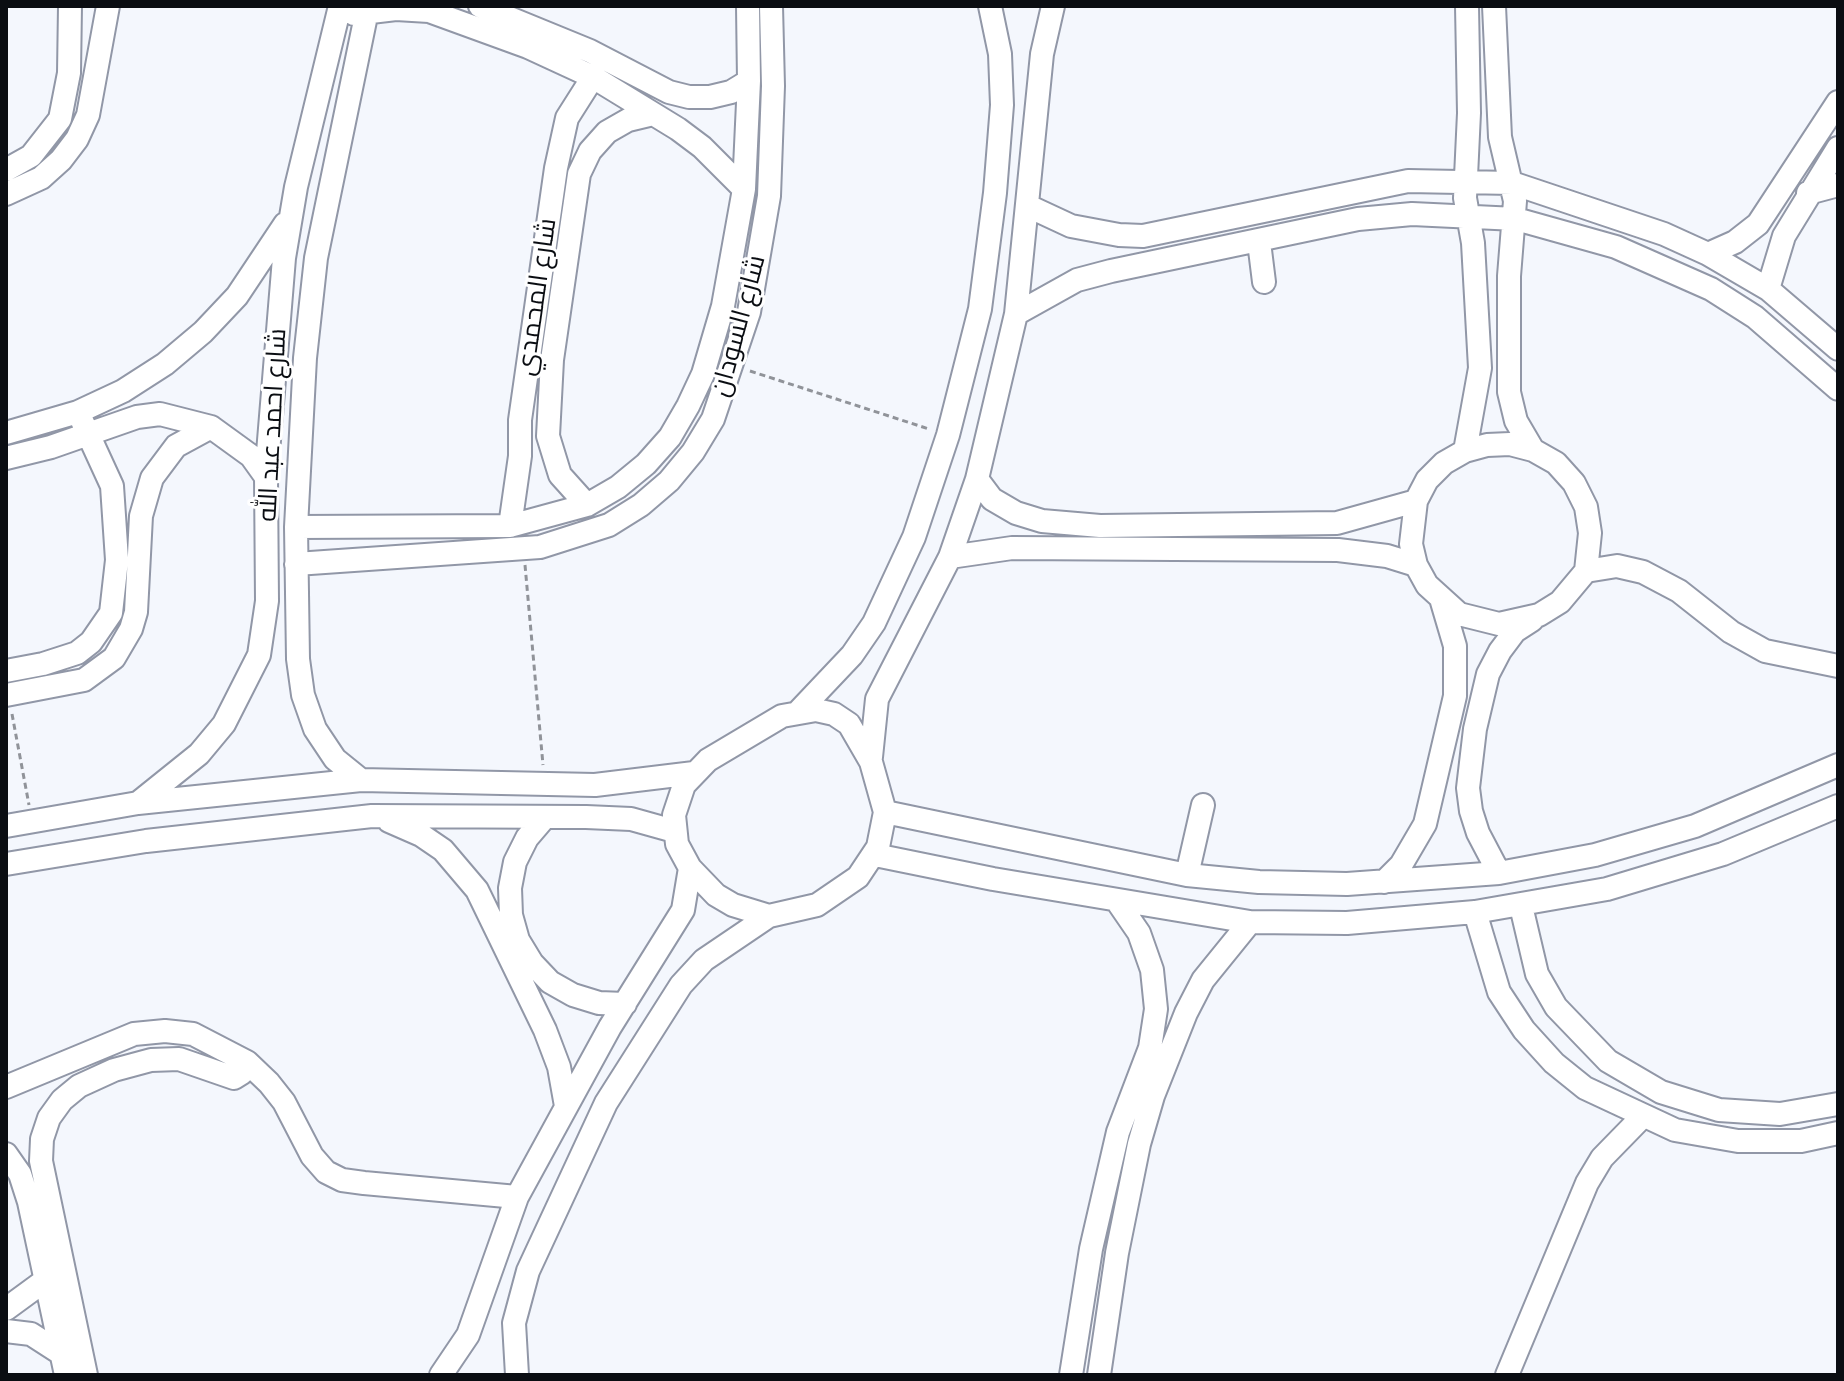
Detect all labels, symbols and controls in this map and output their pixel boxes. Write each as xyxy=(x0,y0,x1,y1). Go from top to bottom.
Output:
street label: شارع المحمدي xyxy=(511,216,563,378)
street label: شارع السودان xyxy=(705,252,773,400)
street label: شارع احمد عبد الله xyxy=(252,328,294,522)

